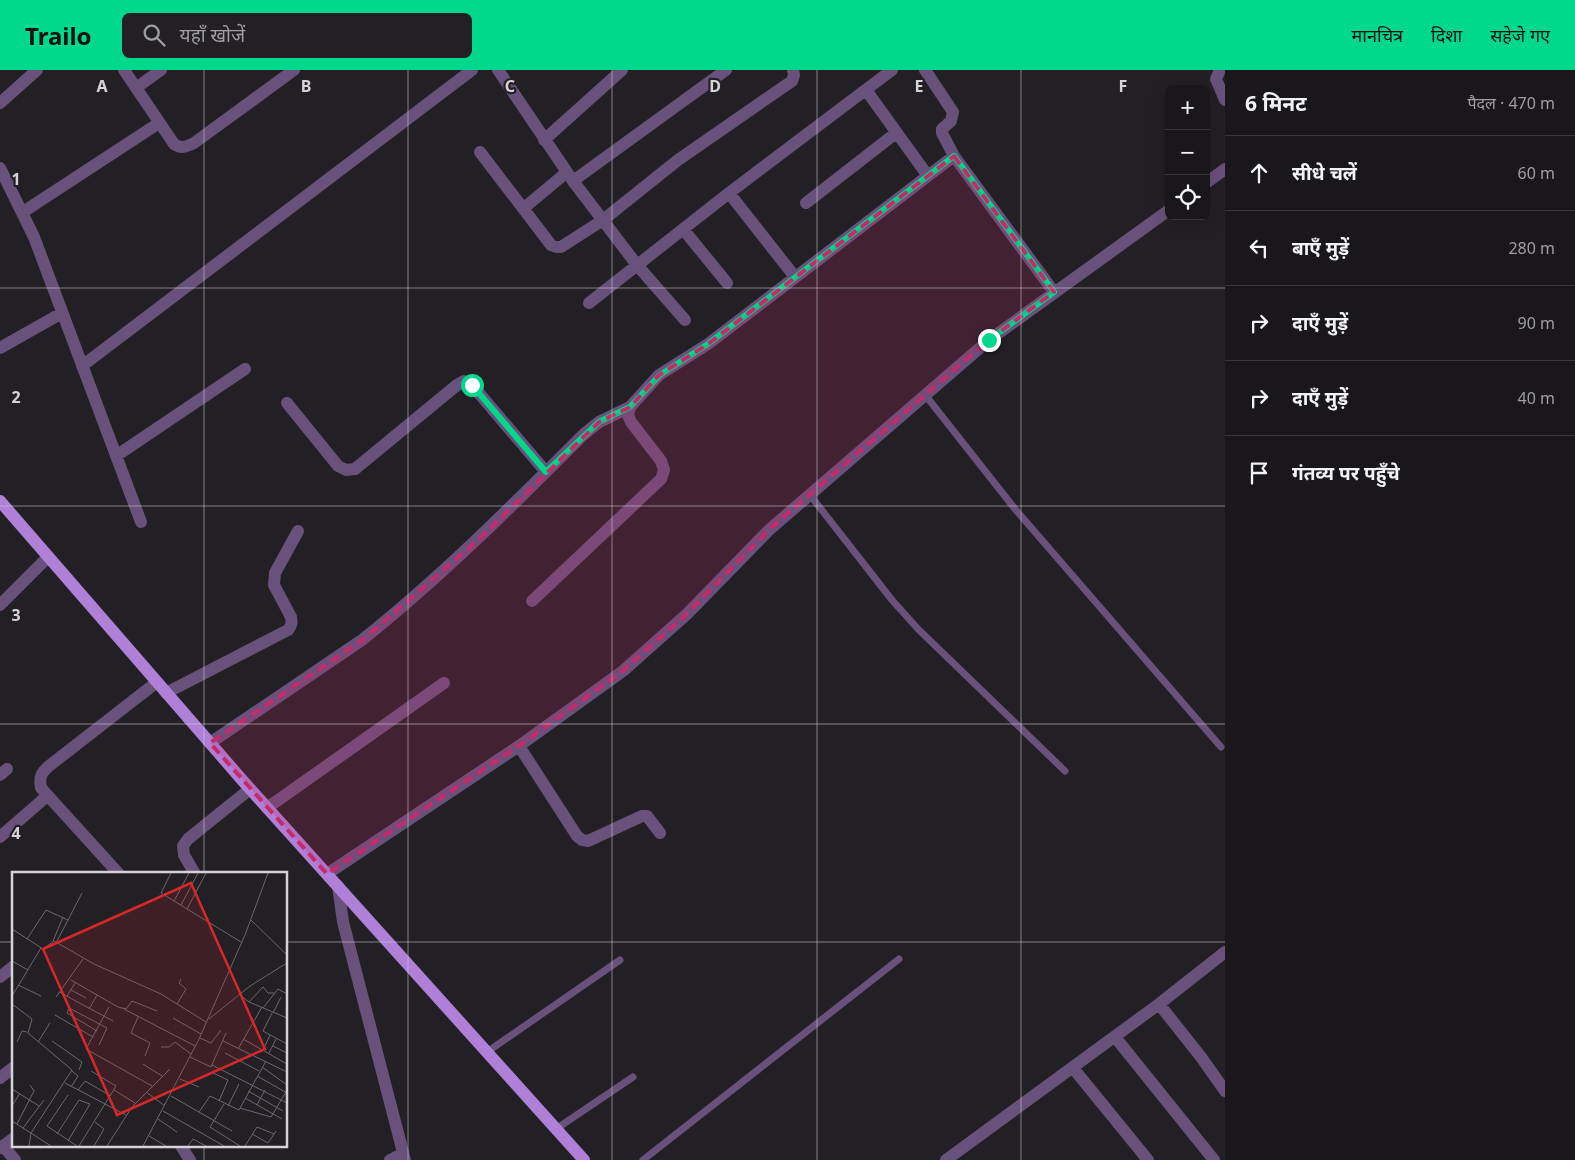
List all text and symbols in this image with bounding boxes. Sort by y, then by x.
search box [122,13,472,58]
text: Trailo [25,19,92,52]
icon: search [140,21,168,49]
text: यहाँ खोजें [180,22,245,48]
text: मानचित्र [1352,23,1403,47]
text: दिशा [1431,23,1462,47]
text: सहेजे गए [1490,23,1550,47]
text: A [96,75,108,97]
text: B [301,75,311,97]
text: C [505,75,515,97]
text: D [709,75,721,97]
text: E [915,75,924,97]
text: F [1119,75,1127,97]
map controls [1165,85,1210,220]
button: + [1165,85,1210,130]
text: 6 मिनट [1245,89,1307,117]
text: पैदल · 470 m [1467,92,1555,114]
button: − [1165,130,1210,175]
icon: ahead [1245,159,1273,187]
text: सीधे चलें [1292,160,1357,186]
text: 60 m [1518,162,1555,184]
text: 1 [11,168,21,190]
button: locate [1165,175,1210,220]
icon: left [1245,234,1273,262]
text: बाएँ मुड़ें [1292,235,1349,261]
text: 280 m [1508,237,1555,259]
icon: right [1245,309,1273,337]
text: दाएँ मुड़ें [1292,310,1348,336]
text: 90 m [1518,312,1555,334]
route end [978,329,1001,352]
route start [461,374,484,397]
icon: right [1245,384,1273,412]
text: दाएँ मुड़ें [1292,385,1348,411]
text: 2 [11,386,21,408]
text: 40 m [1518,387,1555,409]
icon: arrive [1245,459,1273,487]
text: गंतव्य पर पहुँचे [1292,460,1400,486]
text: 3 [11,604,21,626]
text: 4 [11,822,21,844]
inset map [12,872,288,1148]

